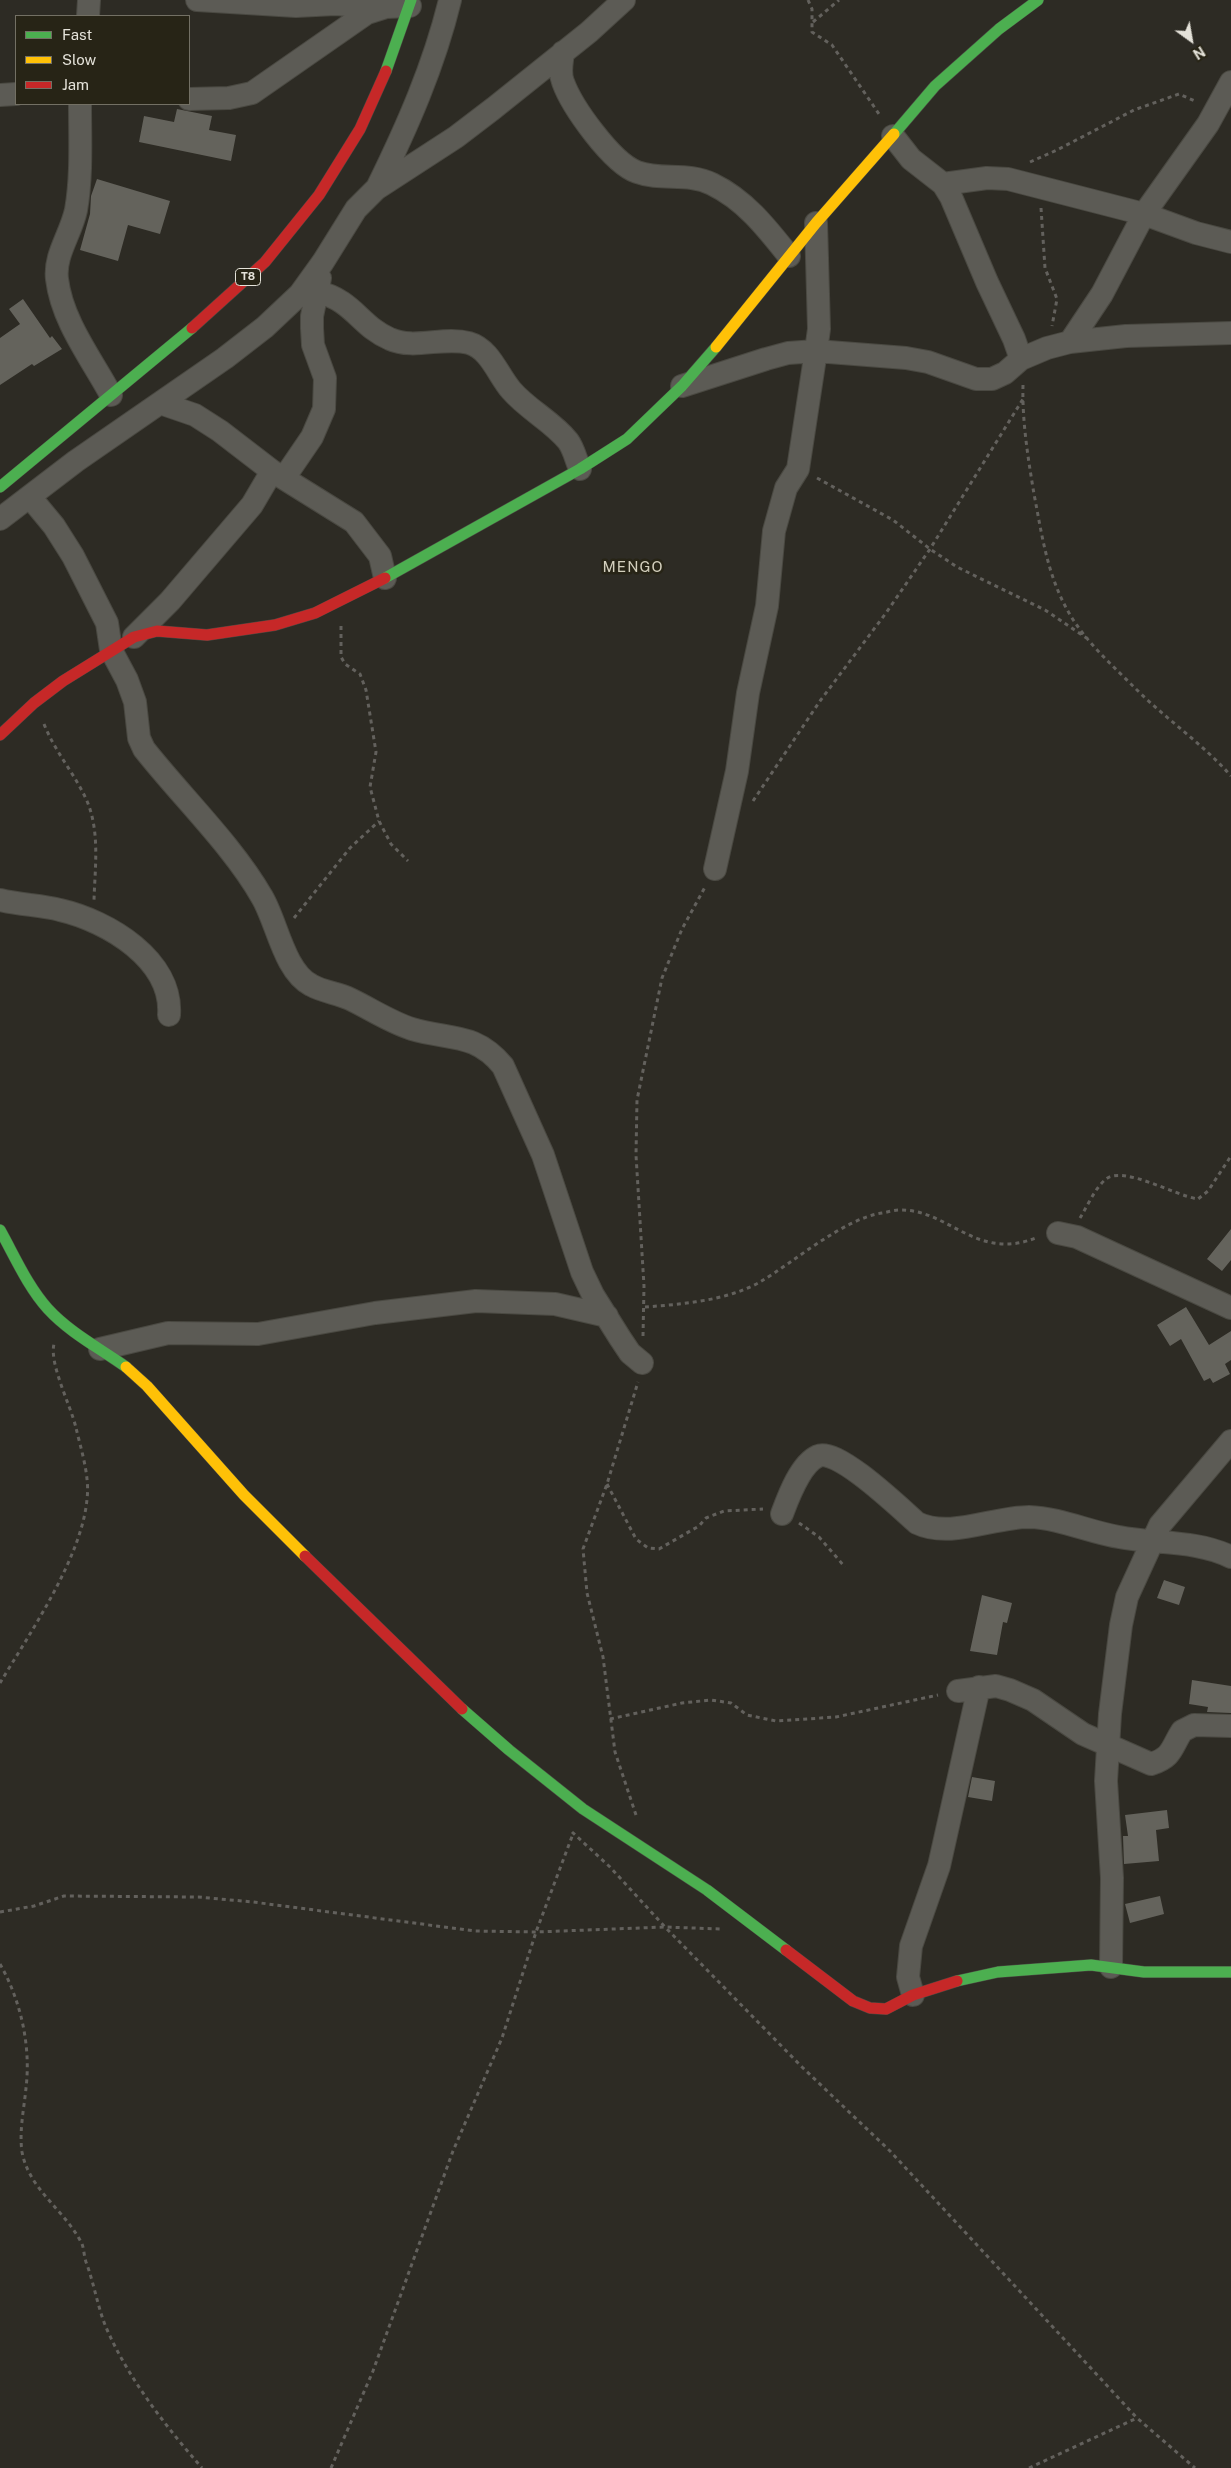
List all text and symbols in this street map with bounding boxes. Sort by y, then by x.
legend [15,15,190,105]
north arrow [1166,15,1216,65]
text: Fast [62,26,92,43]
text: N [1190,43,1208,62]
text: Slow [62,51,96,68]
text: Jam [62,76,89,93]
road number: T8 [236,268,260,286]
district label: MENGO [602,558,664,576]

